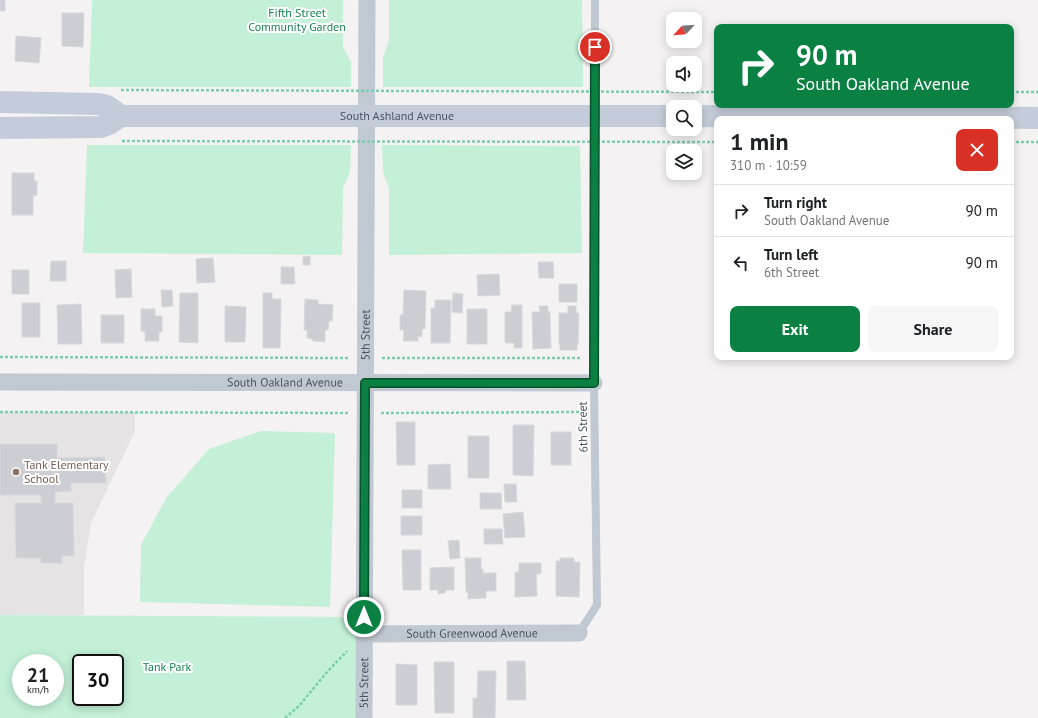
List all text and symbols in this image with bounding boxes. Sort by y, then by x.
park label: Fifth Street Community Garden [248,5,346,34]
north arrow [666,12,702,48]
map controls [666,12,702,180]
pin [578,30,612,64]
icon: arrive [584,36,606,58]
text: 90 m [796,36,857,73]
icon: right [730,40,782,92]
button: sound [666,56,702,92]
text: South Oakland Avenue [796,72,970,95]
button: search [666,100,702,136]
street label: South Ashland Avenue [340,108,454,123]
text: 1 min [730,126,789,157]
button: close [956,129,998,171]
button: layers [666,144,702,180]
text: 310 m · 10:59 [730,157,807,174]
text: Turn right [764,193,827,212]
icon: right [730,200,752,222]
text: 90 m [965,201,998,220]
text: South Oakland Avenue [764,212,889,229]
text: Turn left [764,245,818,264]
icon: left [730,252,752,274]
text: 90 m [965,253,998,272]
text: 6th Street [764,264,819,281]
button: Exit [730,306,860,352]
button: Share [868,306,998,352]
street label: 5th Street [357,309,373,361]
street label: South Oakland Avenue [227,374,343,390]
street label: 6th Street [575,401,590,453]
place label: Tank Elementary School [24,457,109,486]
marker: Tank Elementary School [11,467,21,477]
position arrow [343,596,385,638]
street label: South Greenwood Avenue [406,625,538,641]
speed limit sign: 30 [72,654,124,706]
street label: 5th Street [356,657,371,709]
park label: Tank Park [143,659,192,674]
text: 21 [27,662,49,688]
text: km/h [27,683,49,696]

